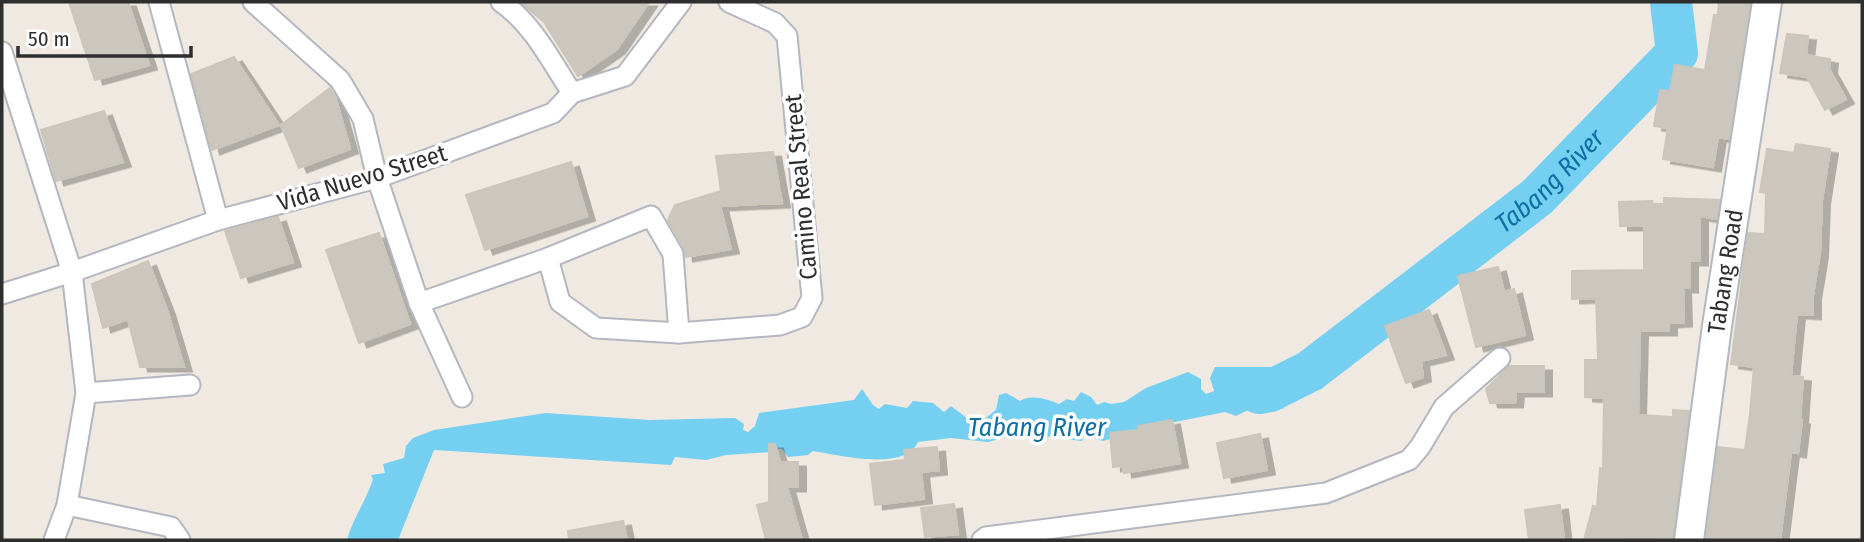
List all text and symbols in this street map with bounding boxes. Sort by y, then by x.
scale bar [18,14,191,58]
text: 50 m [28,26,70,52]
street label: Camino Real Street [779,93,823,281]
water label: Tabang River [1489,122,1611,239]
street label: Vida Nuevo Street [274,139,450,217]
street label: Tabang Road [1702,207,1749,335]
water label: Tabang River [968,412,1107,443]

